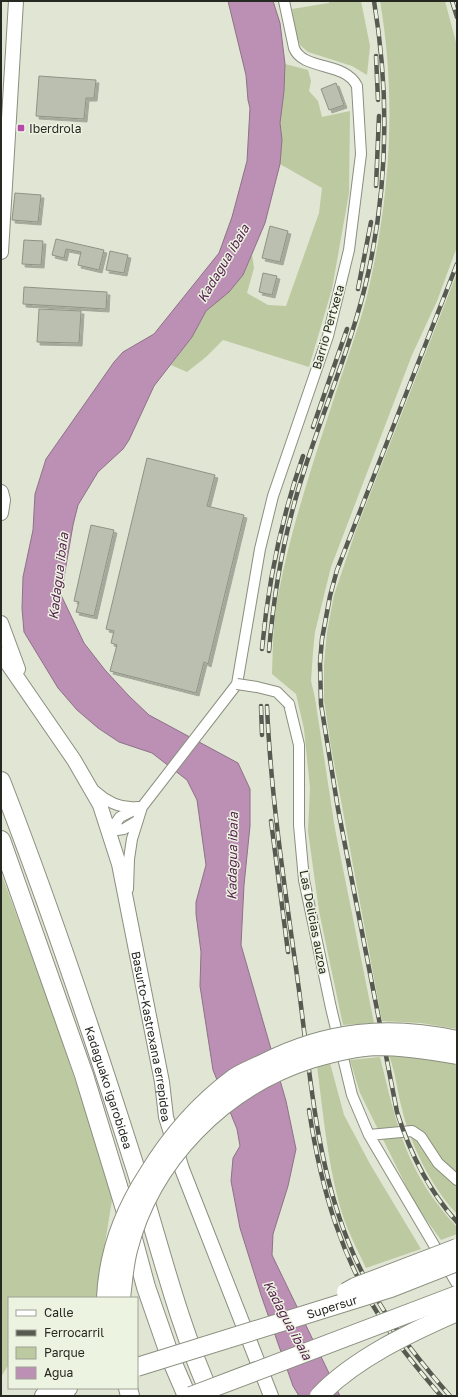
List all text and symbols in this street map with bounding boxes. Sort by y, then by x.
place label: Iberdrola [29,121,81,136]
marker: Iberdrola [16,123,26,133]
water label: Kadagua ibaia [194,221,253,305]
street label: Barrio Pertxeta [309,283,347,371]
water label: Kadagua ibaia [45,531,71,620]
water label: Kadagua ibaia [223,811,241,900]
street label: Las Delicias auzoa [297,869,331,975]
street label: Basurto-Kastrexana errepidea [129,950,174,1123]
street label: Kadaguako igarobidea [82,1024,136,1151]
water label: Kadagua ibaia [260,1278,316,1363]
street label: Supersur [305,1291,359,1321]
legend [8,1297,138,1389]
text: Calle [44,1305,74,1320]
text: Ferrocarril [44,1325,104,1340]
text: Parque [44,1345,85,1360]
text: Agua [44,1365,73,1380]

